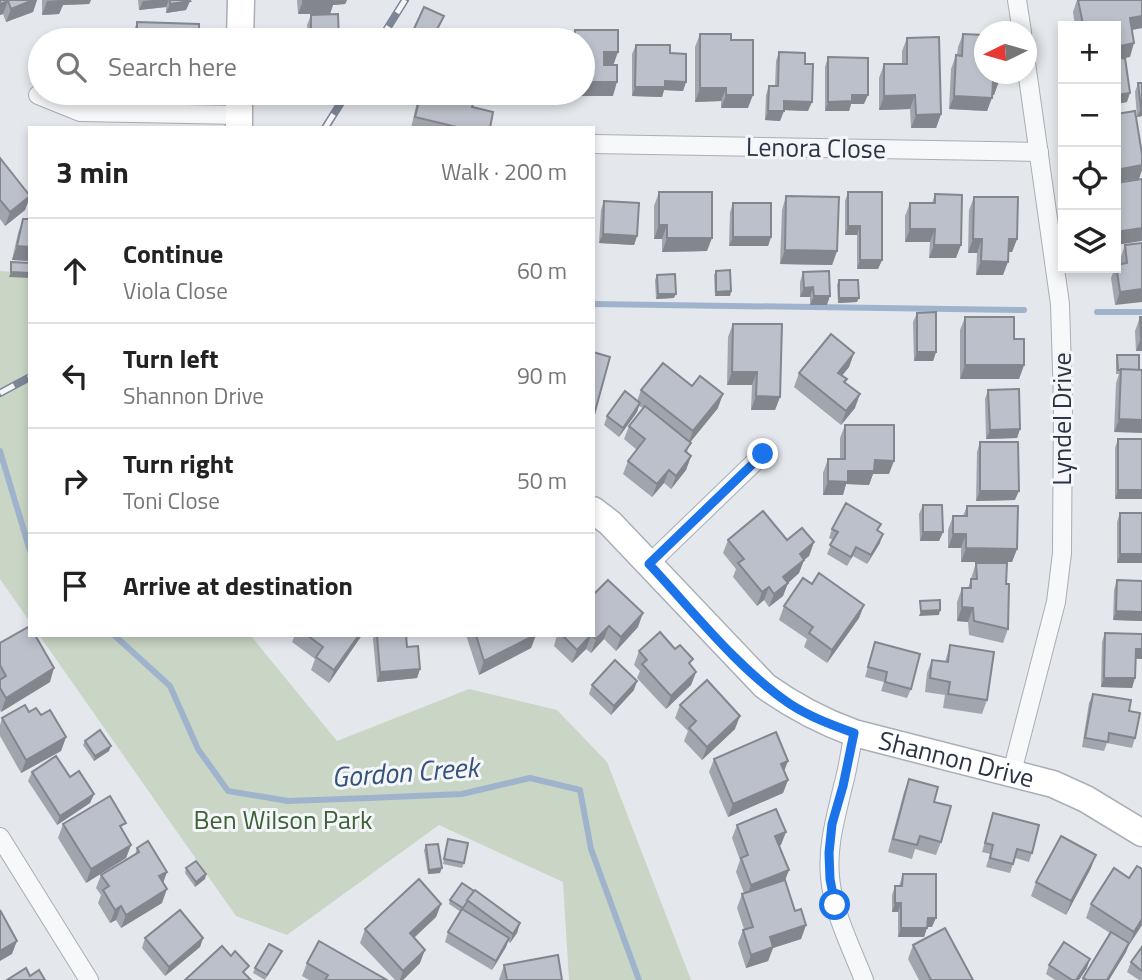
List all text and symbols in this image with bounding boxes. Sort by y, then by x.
north arrow [974,21,1037,84]
map controls [1058,21,1121,273]
button: + [1058,21,1121,84]
search box [28,28,595,105]
text: Search here [108,47,237,86]
icon: search [52,48,90,86]
button: − [1058,84,1121,147]
street label: Lenora Close [746,127,886,168]
button: locate [1058,147,1121,210]
text: 3 min [56,149,129,195]
text: Walk · 200 m [441,154,567,189]
button: layers [1058,210,1121,273]
text: Continue [123,234,223,273]
icon: ahead [56,252,94,290]
text: 60 m [517,253,567,288]
text: Viola Close [123,273,228,308]
text: Turn left [123,339,218,378]
street label: Lyndel Drive [1042,352,1081,486]
icon: left [56,357,94,395]
text: 90 m [517,358,567,393]
text: Shannon Drive [123,378,264,413]
route end [747,438,778,469]
text: Turn right [123,444,234,483]
icon: right [56,462,94,500]
text: 50 m [517,463,567,498]
text: Toni Close [123,483,220,518]
text: Arrive at destination [123,566,353,605]
icon: arrive [56,567,94,605]
street label: Shannon Drive [874,720,1039,797]
water label: Gordon Creek [330,745,483,798]
park label: Ben Wilson Park [194,800,372,839]
route start [819,889,850,920]

